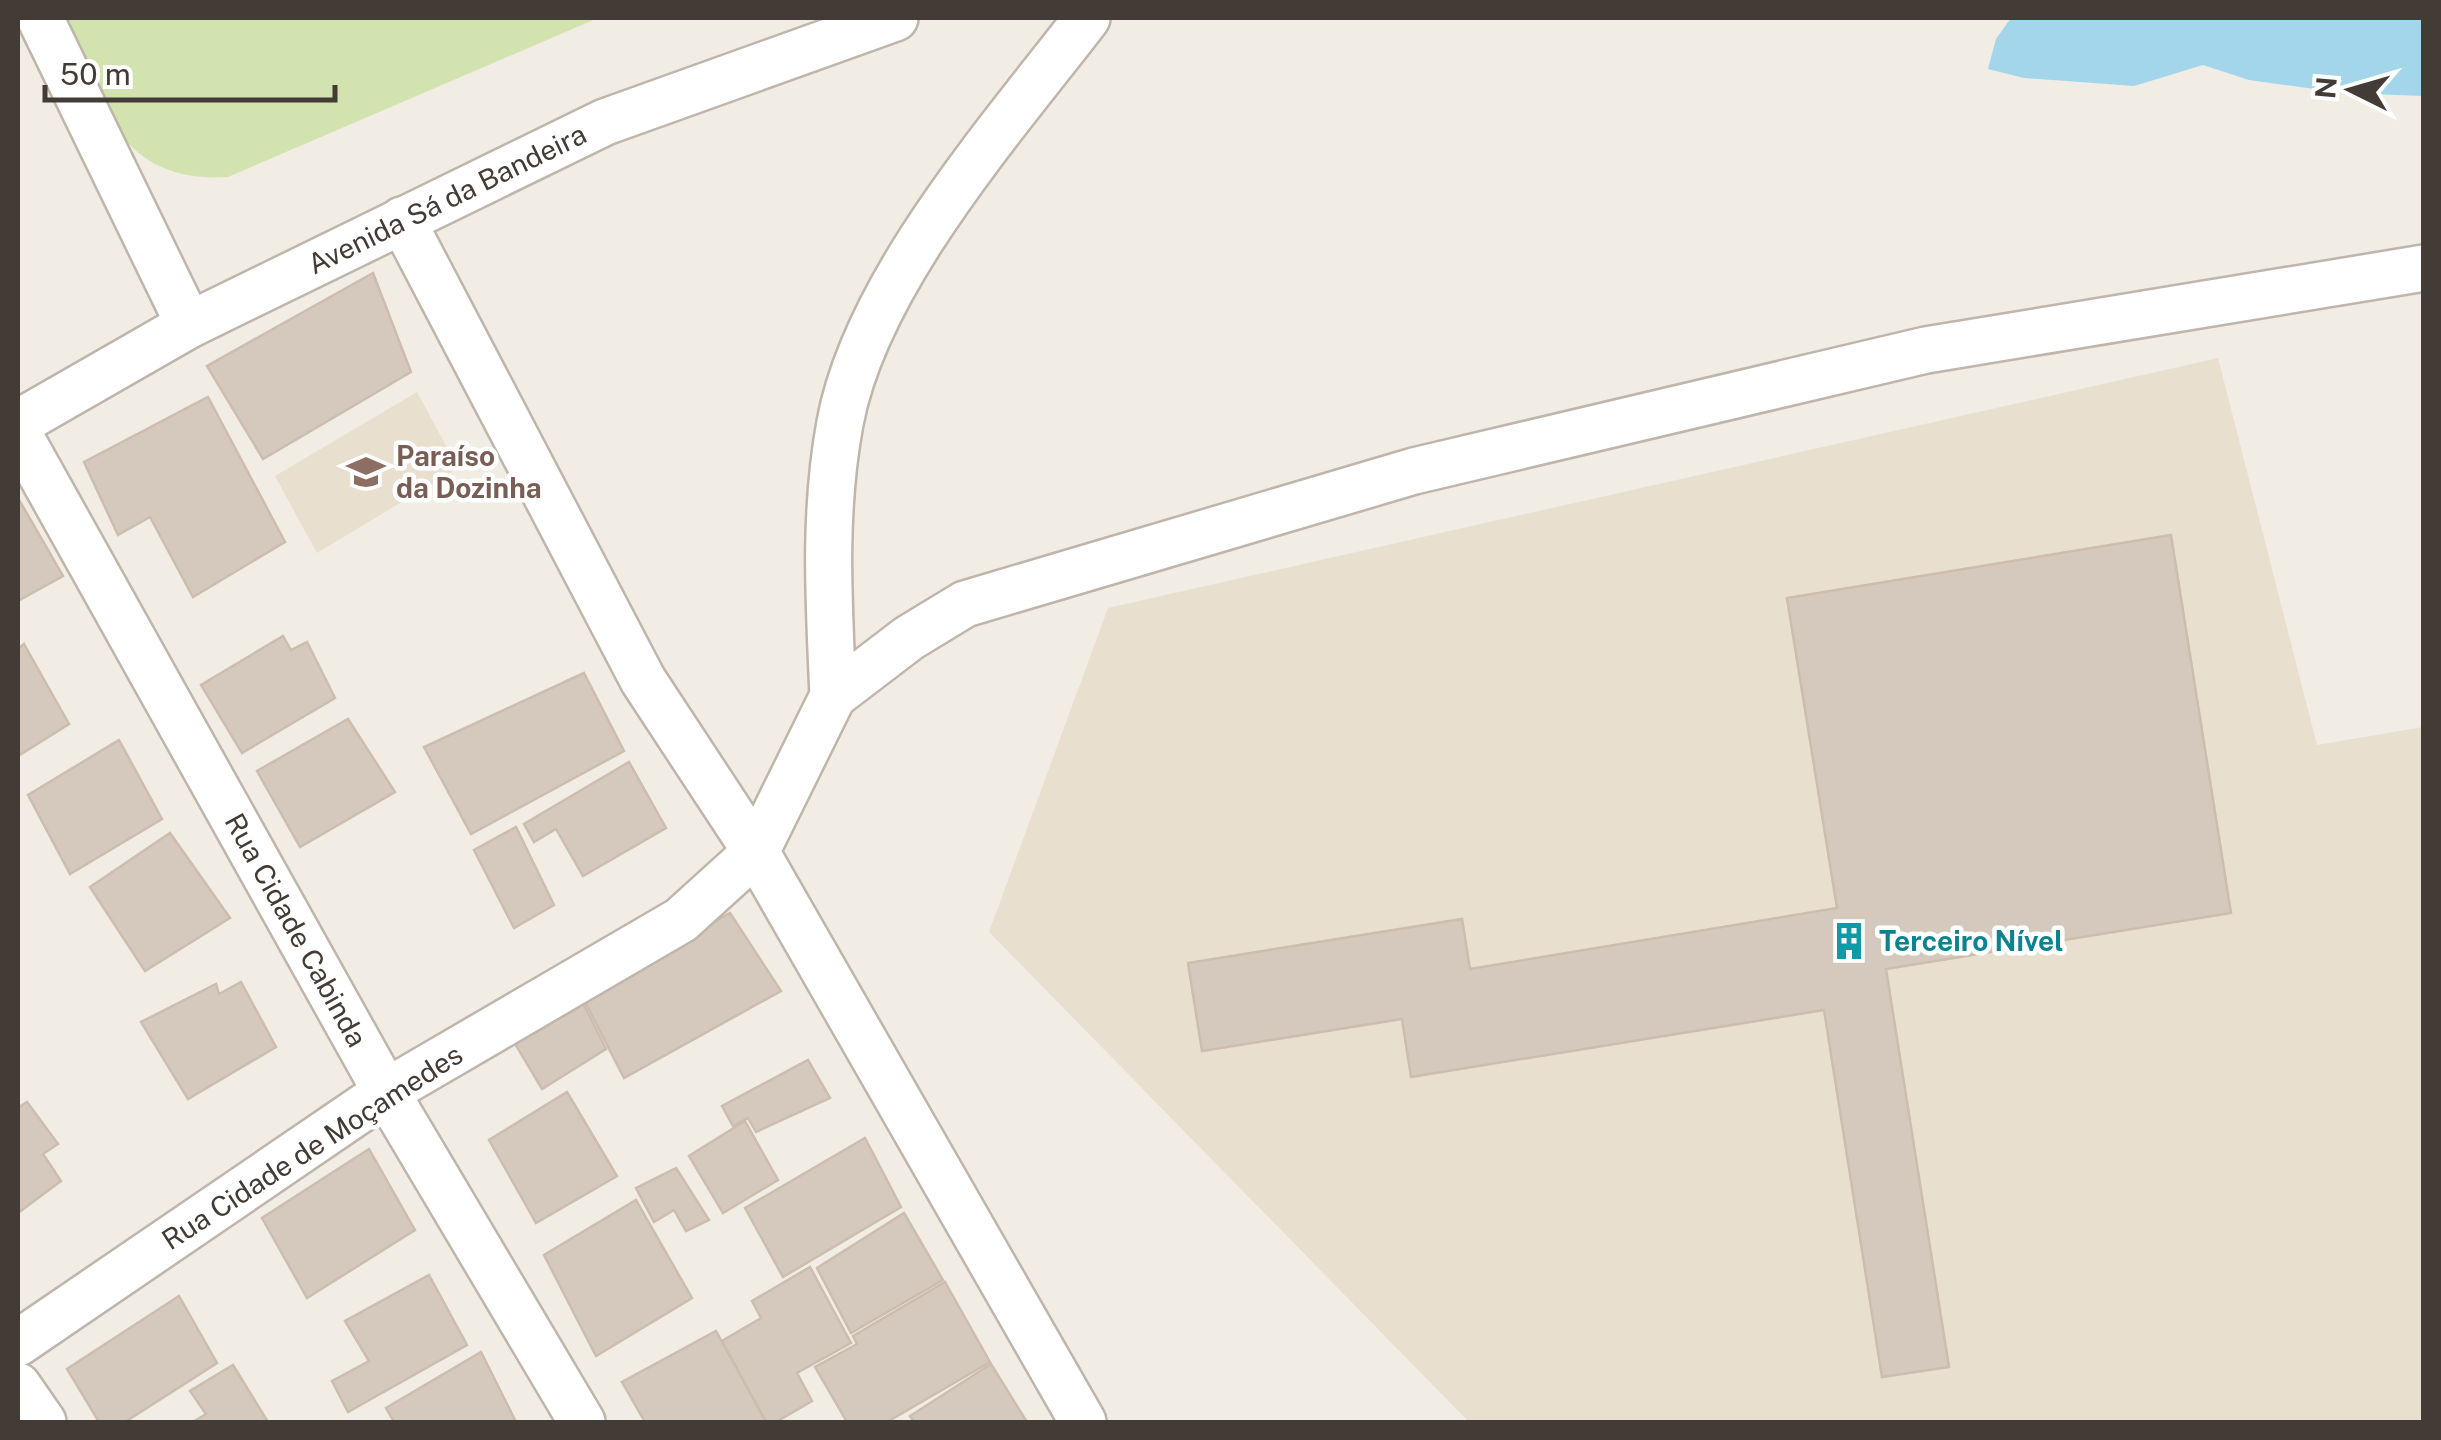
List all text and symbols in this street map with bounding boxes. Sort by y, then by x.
scale bar [45,40,335,102]
north arrow [2301,40,2401,140]
text: 50 m [60,56,131,92]
text: N [2308,75,2343,100]
street label: Avenida Sá da Bandeira [302,117,591,280]
place label: Paraíso da Dozinha [396,439,542,504]
school or university icon: Paraíso da Dozinha [345,451,387,493]
street label: Rua Cidade Cabinda [219,807,374,1052]
building icon: Terceiro Nível [1828,920,1870,962]
place label: Terceiro Nível [1879,924,2063,957]
street label: Rua Cidade de Moçamedes [155,1037,468,1256]

